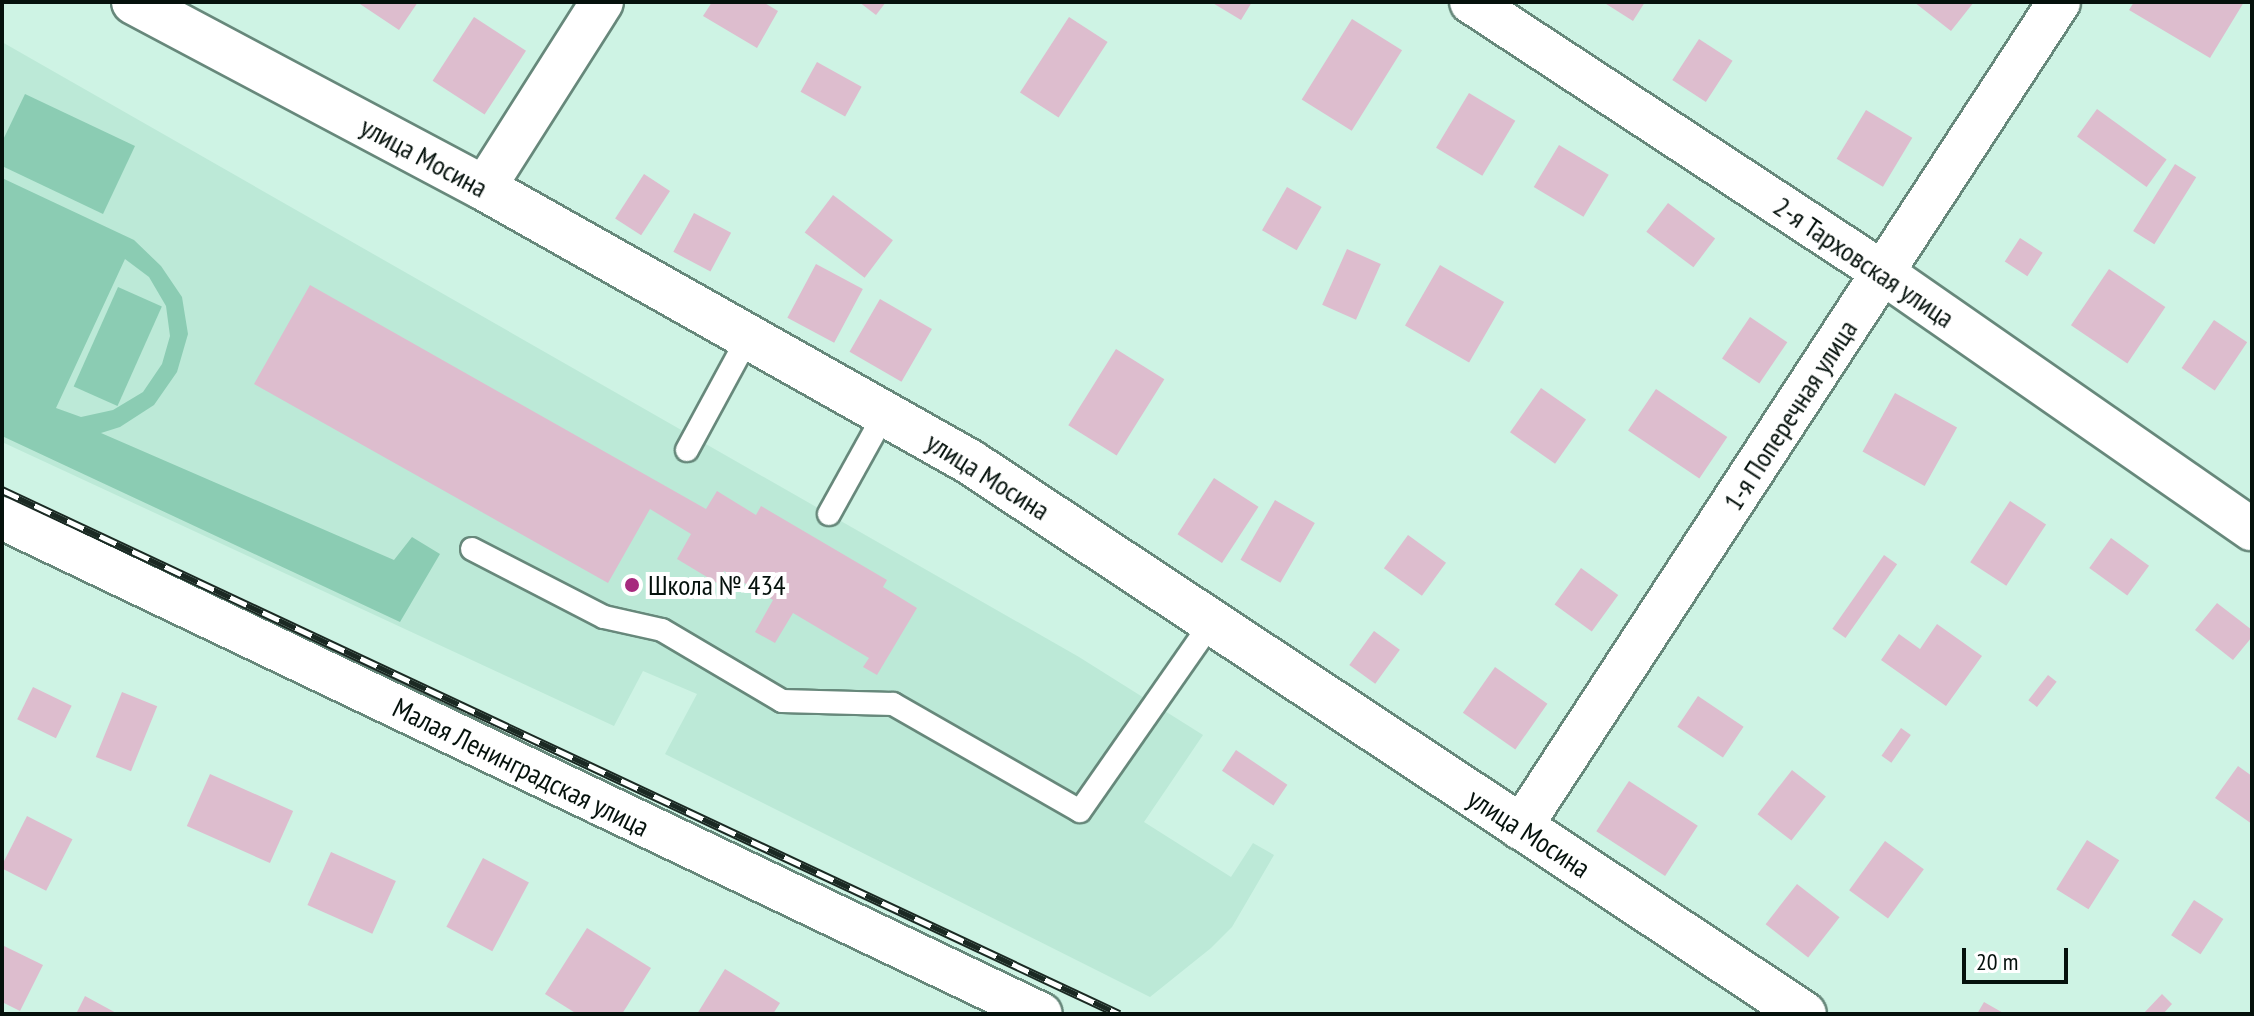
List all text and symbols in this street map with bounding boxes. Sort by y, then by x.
street label: улица Мосина [355,110,493,204]
street label: 2-я Тарховская улица [1767,189,1961,335]
street label: 1-я Поперечная улица [1716,313,1864,517]
street label: улица Мосина [920,425,1056,527]
place label: Школа № 434 [648,568,786,602]
marker: Школа № 434 [623,576,641,594]
street label: Малая Ленинградская улица [387,690,655,844]
street label: улица Мосина [1462,781,1596,885]
scale bar [1966,932,2072,982]
text: 20 m [1976,946,2018,977]

